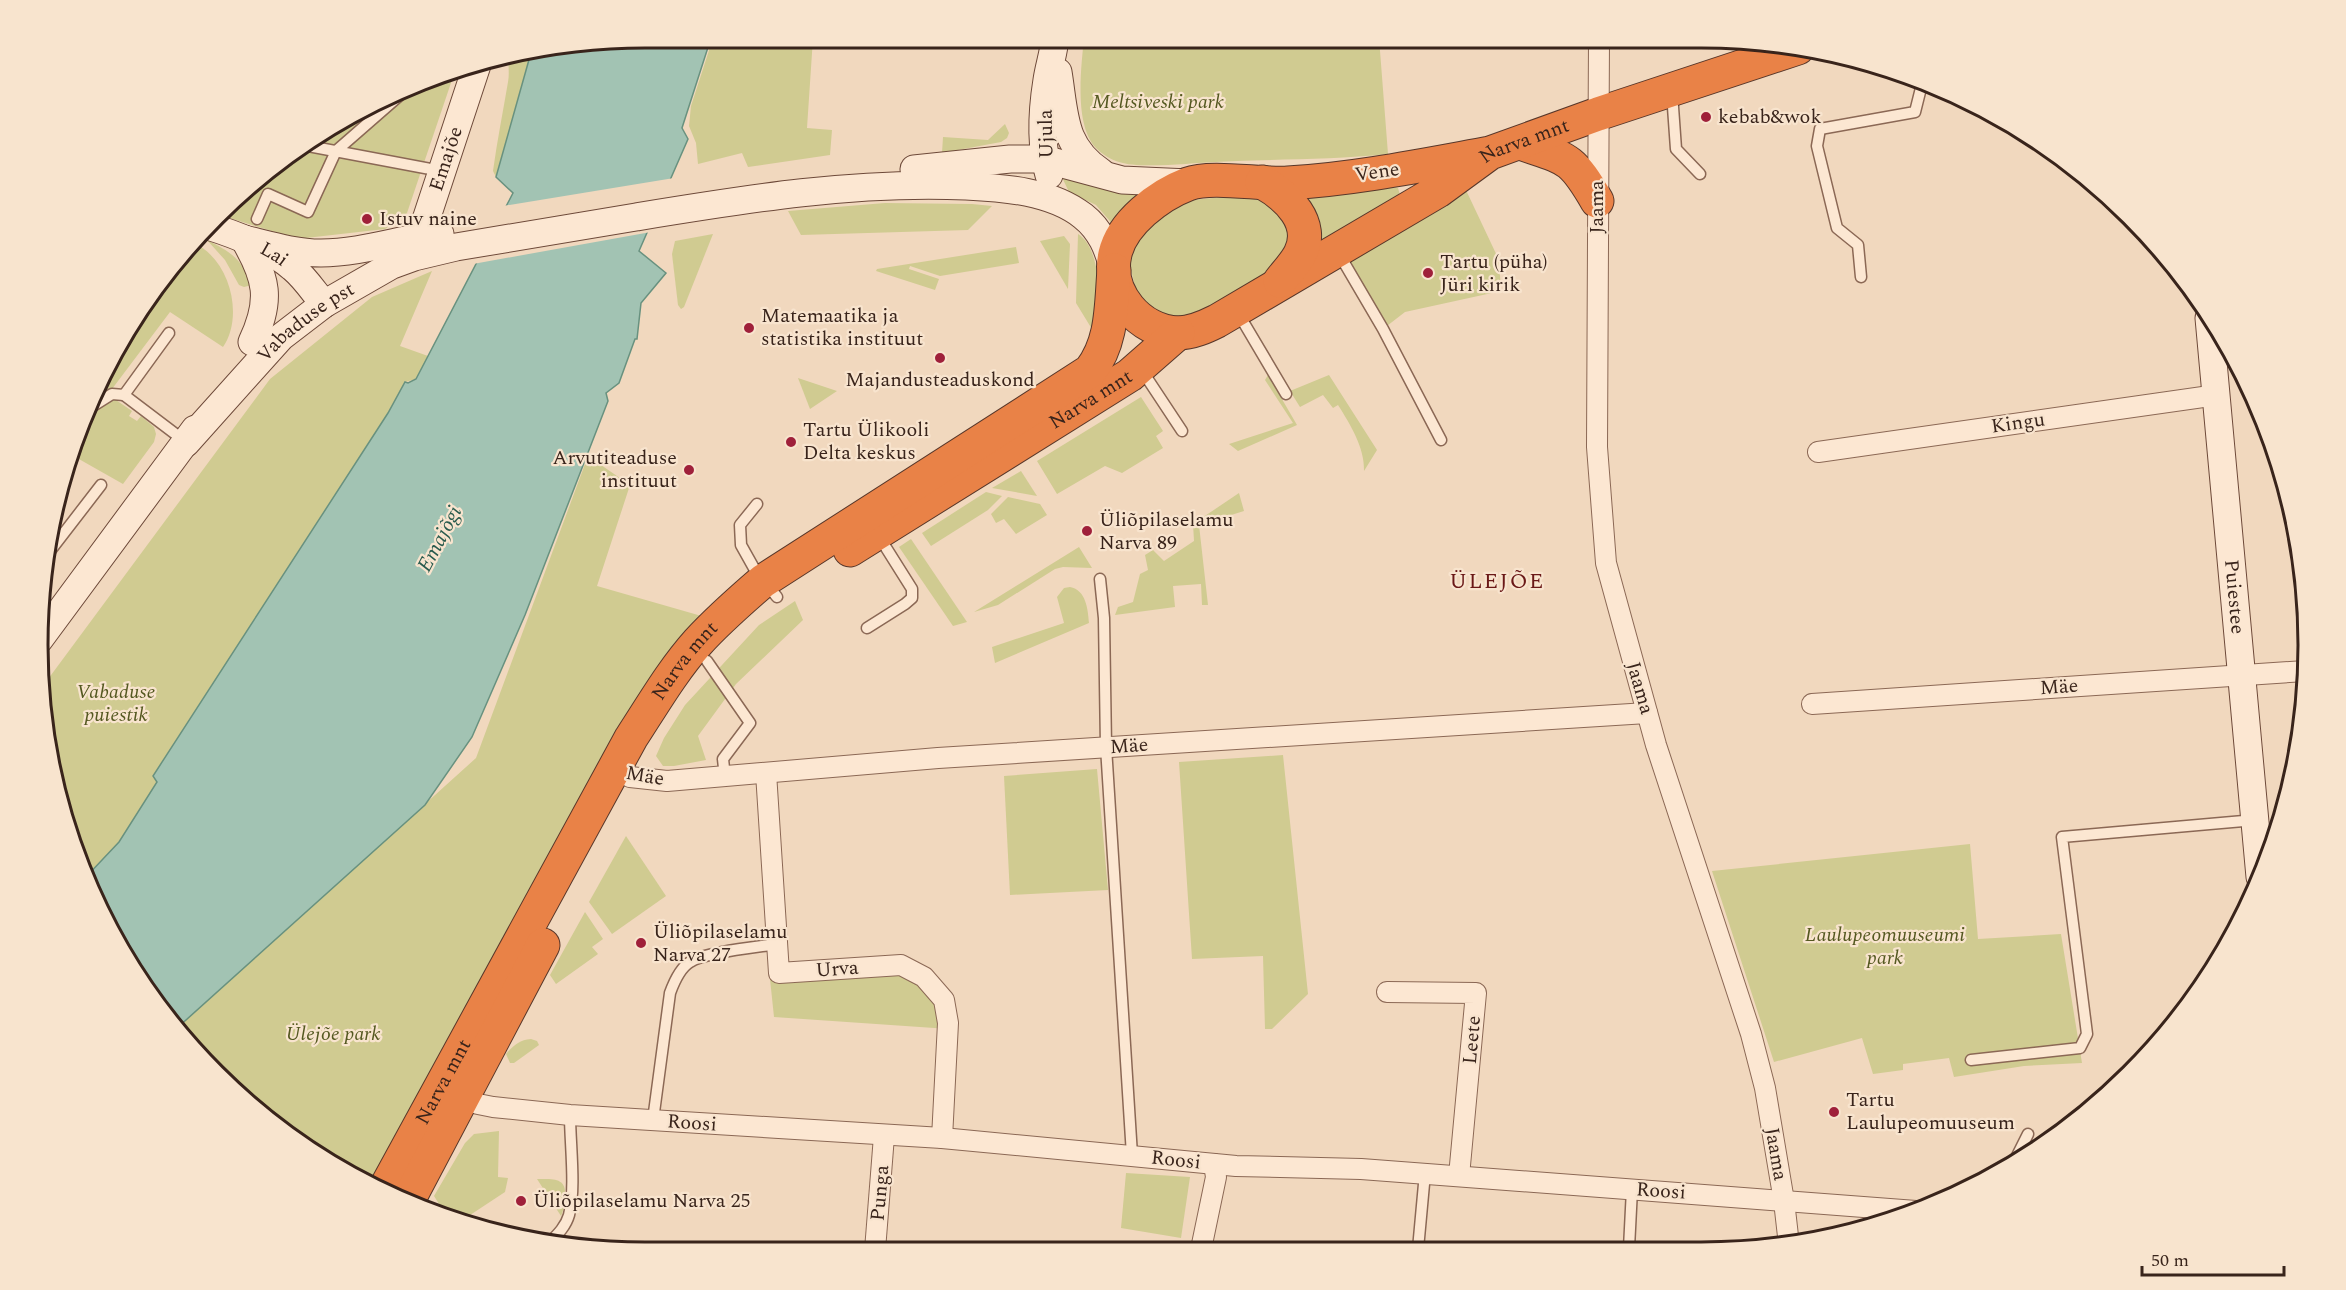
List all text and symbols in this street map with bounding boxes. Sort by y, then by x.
park label: Meltsiveski park [1092,87,1225,117]
place label: kebab&wok [1718,102,1822,132]
street label: Ujula [1031,109,1061,159]
marker: kebab&wok [1699,110,1713,124]
street label: Narva mnt [1473,111,1573,171]
street label: Emajõe [421,122,471,195]
street label: Vene [1353,154,1401,190]
street label: Jaama [1582,180,1612,234]
place label: Istuv naine [379,204,477,234]
marker: Istuv naine [360,212,374,226]
street label: Lai [254,234,295,274]
place label: Tartu (püha) Jüri kirik [1440,247,1548,300]
marker: Tartu (püha) Jüri kirik [1421,266,1435,280]
street label: Vabaduse pst [250,275,360,369]
place label: Matemaatika ja statistika instituut [761,301,923,354]
marker: Matemaatika ja statistika instituut [742,321,756,335]
marker: Majandusteaduskond [933,351,947,365]
street label: Narva mnt [1043,362,1139,437]
place label: Majandusteaduskond [845,365,1035,395]
street label: Kingu [1989,404,2047,442]
place label: Tartu Ülikooli Delta keskus [803,415,929,468]
marker: Tartu Ülikooli Delta keskus [784,435,798,449]
place label: Arvutiteaduse instituut [553,443,677,496]
marker: Arvutiteaduse instituut [682,463,696,477]
water label: Emajõgi [409,500,471,578]
place label: Üliõpilaselamu Narva 89 [1099,505,1234,558]
marker: Üliõpilaselamu Narva 89 [1080,524,1094,538]
street label: Puiestee [2216,558,2253,635]
district label: ÜLEJÕE [1449,565,1545,598]
street label: Narva mnt [644,614,725,706]
street label: Jaama [1618,658,1662,718]
street label: Mäe [2039,671,2079,703]
park label: Vabaduse puiestik [77,677,156,730]
street label: Mäe [1109,730,1149,762]
street label: Mäe [623,758,667,794]
place label: Üliõpilaselamu Narva 27 [653,917,788,970]
park label: Laulupeomuuseumi park [1805,920,1965,973]
marker: Üliõpilaselamu Narva 27 [634,936,648,950]
street label: Urva [814,953,860,985]
street label: Leete [1455,1014,1489,1066]
park label: Ülejõe park [285,1019,381,1049]
street label: Narva mnt [408,1034,479,1130]
place label: Tartu Laulupeomuuseum [1846,1085,2015,1138]
marker: Tartu Laulupeomuuseum [1827,1105,1841,1119]
street label: Roosi [666,1106,718,1140]
street label: Jaama [1757,1125,1795,1183]
street label: Roosi [1150,1142,1202,1178]
street label: Punga [863,1164,897,1222]
street label: Roosi [1635,1174,1687,1208]
place label: Üliõpilaselamu Narva 25 [533,1186,750,1216]
marker: Üliõpilaselamu Narva 25 [514,1194,528,1208]
scale bar [2142,1239,2284,1277]
text: 50 m [2151,1247,2189,1274]

